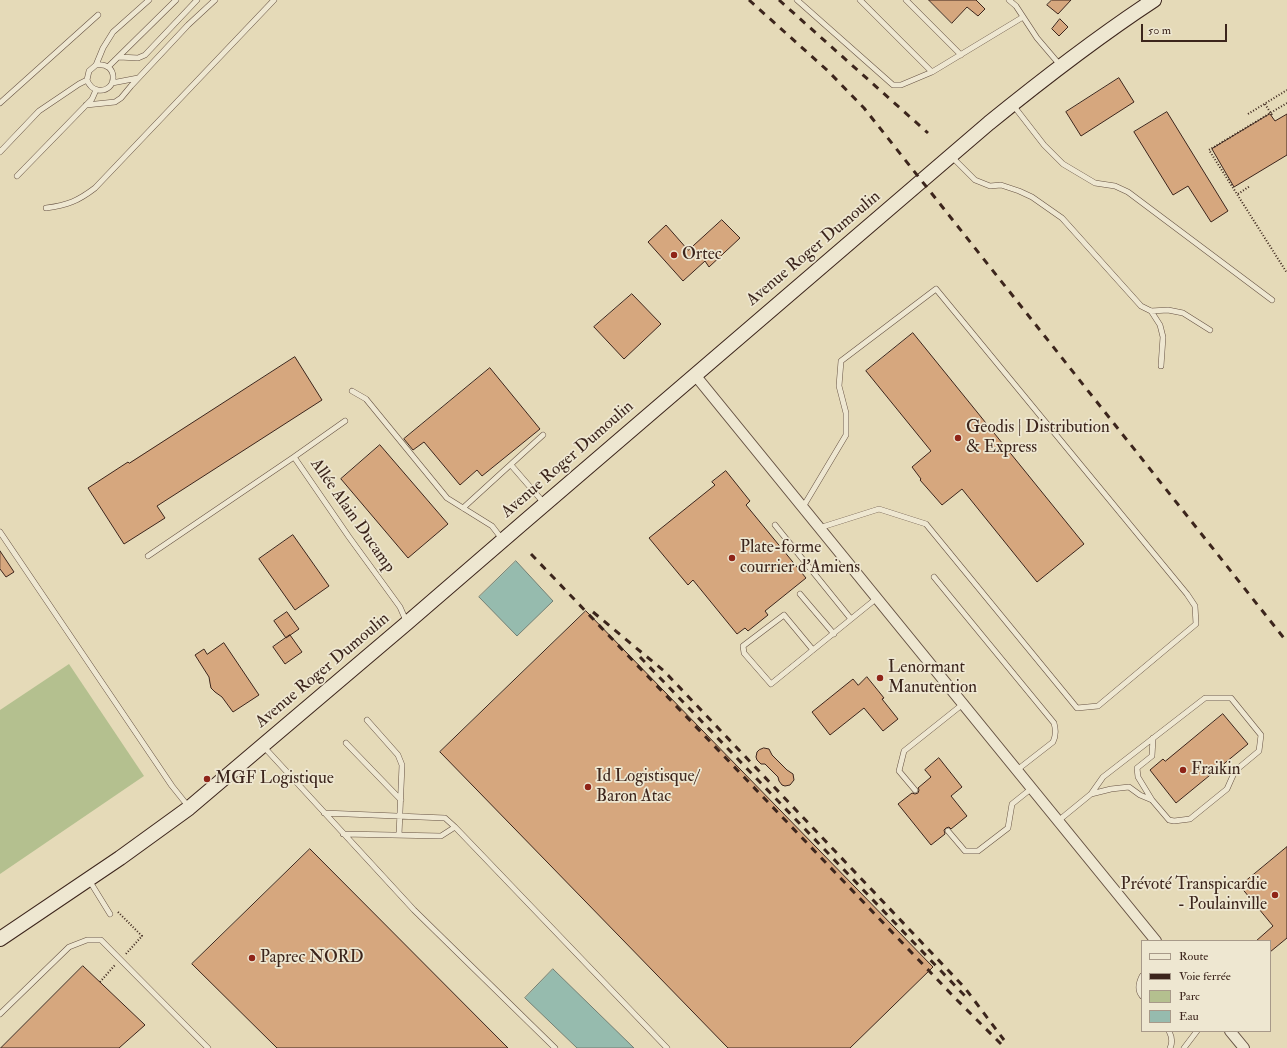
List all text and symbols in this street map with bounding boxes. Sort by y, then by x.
scale bar [1143,16,1229,42]
text: 50 m [1148,23,1171,38]
street label: Avenue Roger Dumoulin [743,187,885,311]
place label: Ortec [682,245,722,265]
marker: Ortec [669,250,679,260]
street label: Avenue Roger Dumoulin [498,397,638,523]
place label: Geodis | Distribution & Express [966,418,1110,458]
marker: Geodis | Distribution & Express [953,433,963,443]
street label: Allée Alain Ducamp [305,455,399,577]
place label: Plate-forme courrier d'Amiens [740,538,860,578]
marker: Plate-forme courrier d'Amiens [727,553,737,563]
street label: Avenue Roger Dumoulin [252,609,394,733]
place label: Lenormant Manutention [888,658,977,698]
marker: Lenormant Manutention [875,673,885,683]
place label: Fraikin [1191,760,1241,780]
marker: Fraikin [1178,765,1188,775]
place label: Id Logistisque/ Baron Atac [596,767,699,807]
place label: MGF Logistique [215,769,334,789]
marker: MGF Logistique [202,774,212,784]
marker: Id Logistisque/ Baron Atac [583,782,593,792]
place label: Prévoté Transpicardie - Poulainville [1121,875,1267,915]
marker: Prévoté Transpicardie - Poulainville [1270,890,1280,900]
legend [1141,940,1271,1032]
place label: Paprec NORD [260,948,364,968]
text: Route [1179,949,1208,964]
marker: Paprec NORD [247,953,257,963]
text: Voie ferrée [1179,969,1231,984]
text: Parc [1179,989,1200,1004]
text: Eau [1179,1009,1199,1024]

